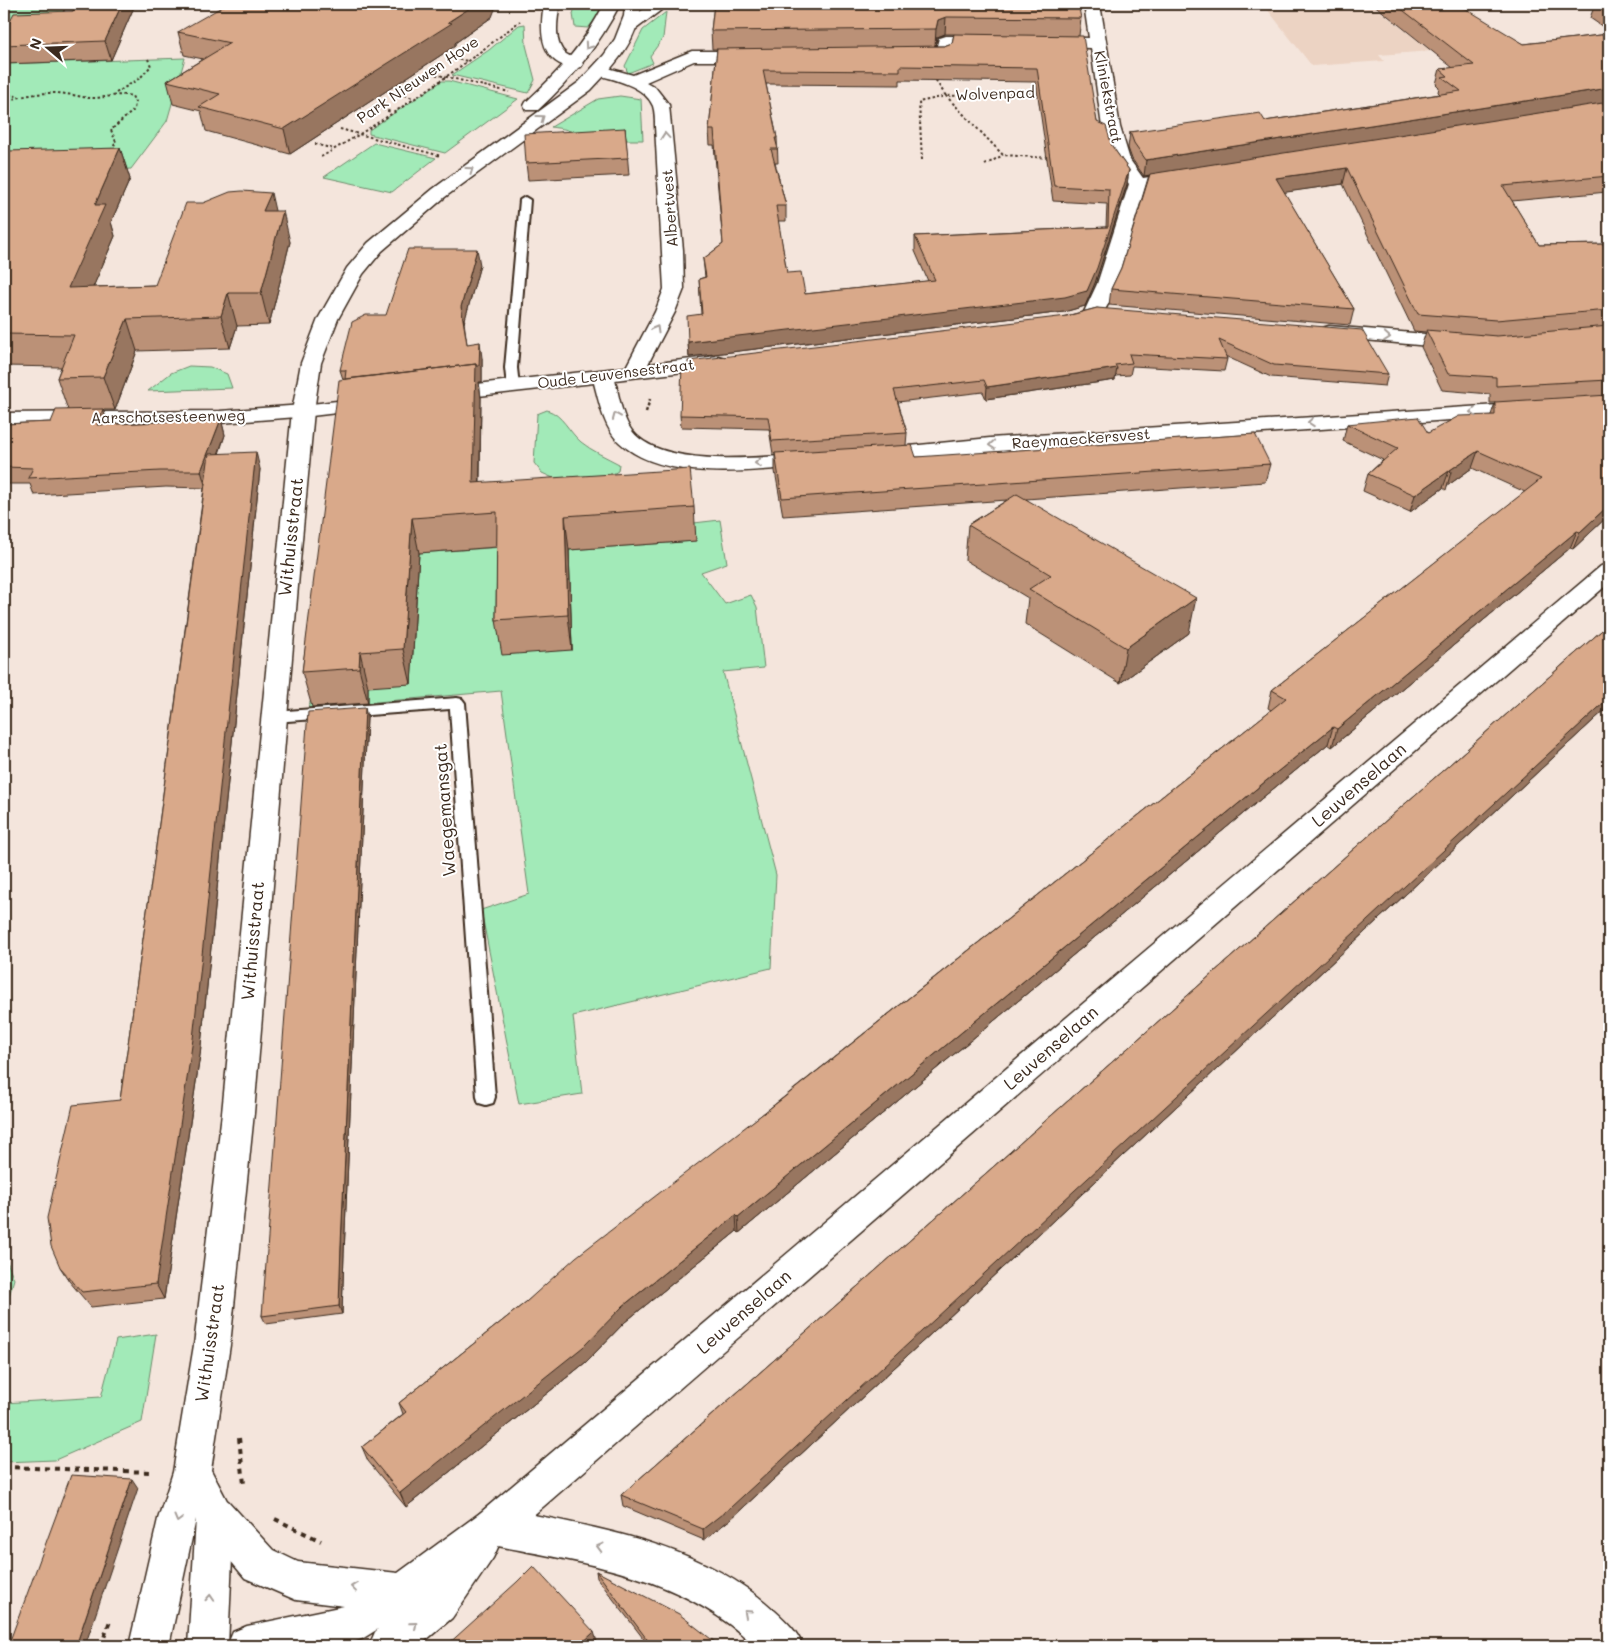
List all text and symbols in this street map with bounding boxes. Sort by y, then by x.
north arrow [22,22,72,72]
street label: Park Nieuwen Hove [353,31,482,127]
text: N [25,35,46,52]
one-way arrow [585,40,594,50]
street label: Kliniekstraat [1090,49,1128,145]
street label: Wolvenpad [955,82,1035,104]
one-way arrow [535,115,545,124]
one-way arrow [660,131,671,139]
one-way arrow [464,167,473,175]
street label: Albertvest [656,168,682,248]
one-way arrow [649,325,659,334]
one-way arrow [1383,331,1391,342]
street label: Oude Leuvensestraat [536,353,695,393]
street label: Aarschotsesteenweg [91,405,246,427]
one-way arrow [1469,407,1477,418]
one-way arrow [611,412,622,421]
one-way arrow [1307,417,1315,428]
street label: Raeymaeckersvest [1011,423,1151,453]
one-way arrow [988,439,996,450]
one-way arrow [754,458,762,469]
street label: Withuisstraat [272,476,308,598]
street label: Leuvenselaan [1306,737,1411,832]
street label: Waegemansgat [427,743,461,878]
street label: Withuisstraat [235,880,269,1002]
street label: Leuvenselaan [998,1000,1103,1095]
street label: Leuvenselaan [691,1264,796,1359]
street label: Withuisstraat [189,1282,229,1404]
one-way arrow [173,1514,183,1522]
one-way arrow [597,1543,605,1553]
one-way arrow [350,1582,358,1593]
one-way arrow [205,1593,216,1601]
one-way arrow [744,1610,753,1619]
one-way arrow [408,1622,417,1631]

